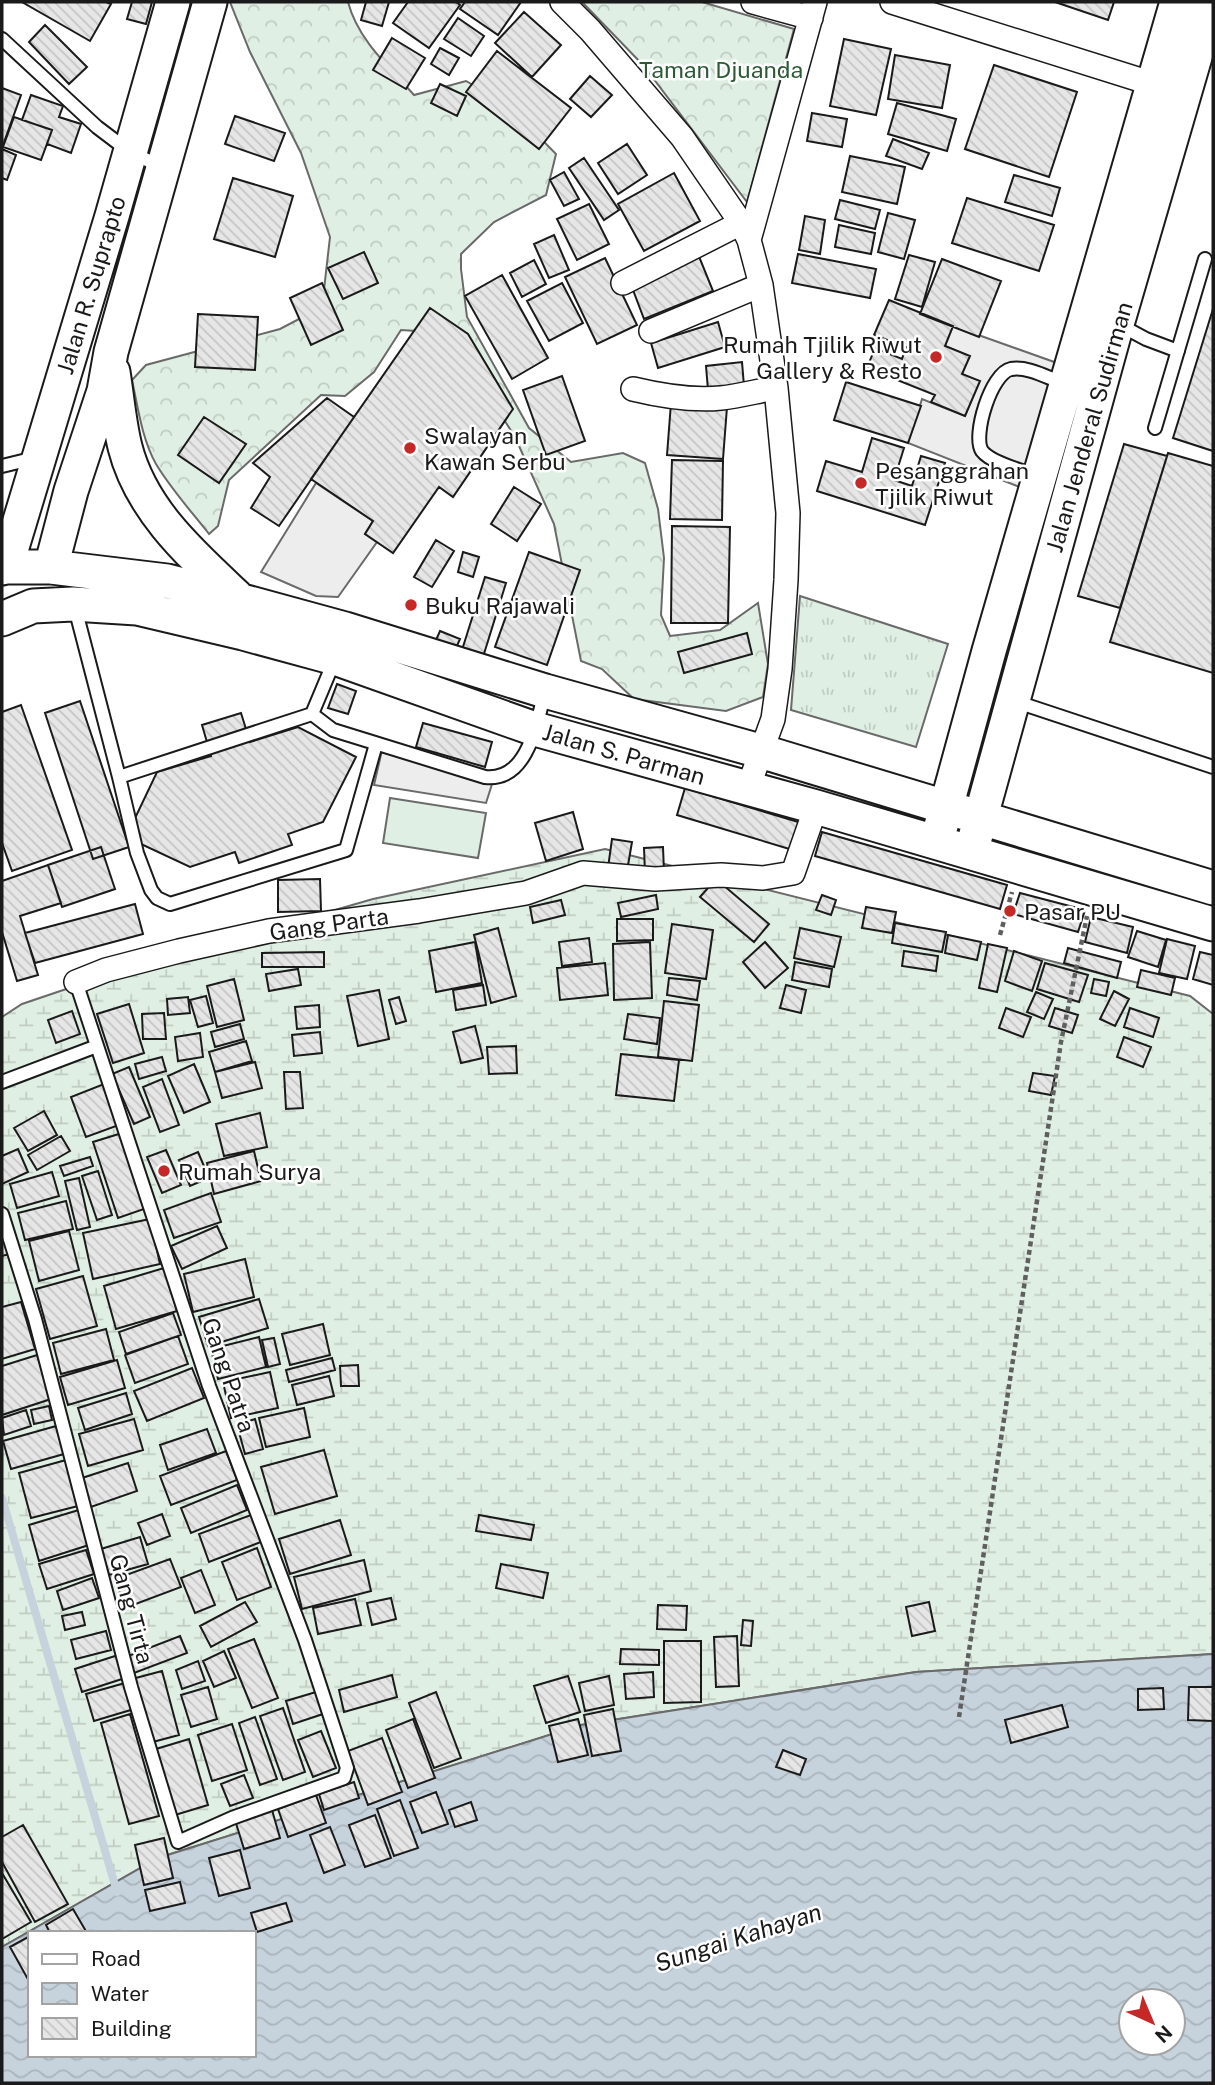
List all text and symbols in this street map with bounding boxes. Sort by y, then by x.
park label: Taman Djuanda [639,56,803,83]
street label: Jalan R. Suprapto [51,193,131,377]
street label: Jalan Jenderal Sudirman [1040,299,1138,555]
place label: Rumah Tjilik Riwut Gallery & Resto [723,331,922,384]
marker: Rumah Tjilik Riwut Gallery & Resto [928,349,944,365]
place label: Swalayan Kawan Serbu [424,422,566,475]
marker: Swalayan Kawan Serbu [402,440,418,456]
place label: Pesanggrahan Tjilik Riwut [875,457,1029,510]
marker: Pesanggrahan Tjilik Riwut [853,475,869,491]
place label: Buku Rajawali [425,592,575,619]
marker: Buku Rajawali [403,597,419,613]
street label: Jalan S. Parman [540,718,708,790]
place label: Pasar PU [1024,898,1121,925]
street label: Gang Parta [268,902,390,946]
marker: Pasar PU [1002,903,1018,919]
place label: Rumah Surya [178,1158,321,1185]
marker: Rumah Surya [156,1163,172,1179]
street label: Gang Patra [197,1314,261,1436]
street label: Gang Tirta [104,1551,160,1667]
water label: Sungai Kahayan [651,1897,825,1977]
legend [28,1931,256,2057]
text: Road [91,1946,141,1971]
text: Water [91,1981,149,2006]
north arrow [1117,1987,1187,2057]
text: Building [91,2016,172,2041]
text: N [1151,2021,1177,2047]

